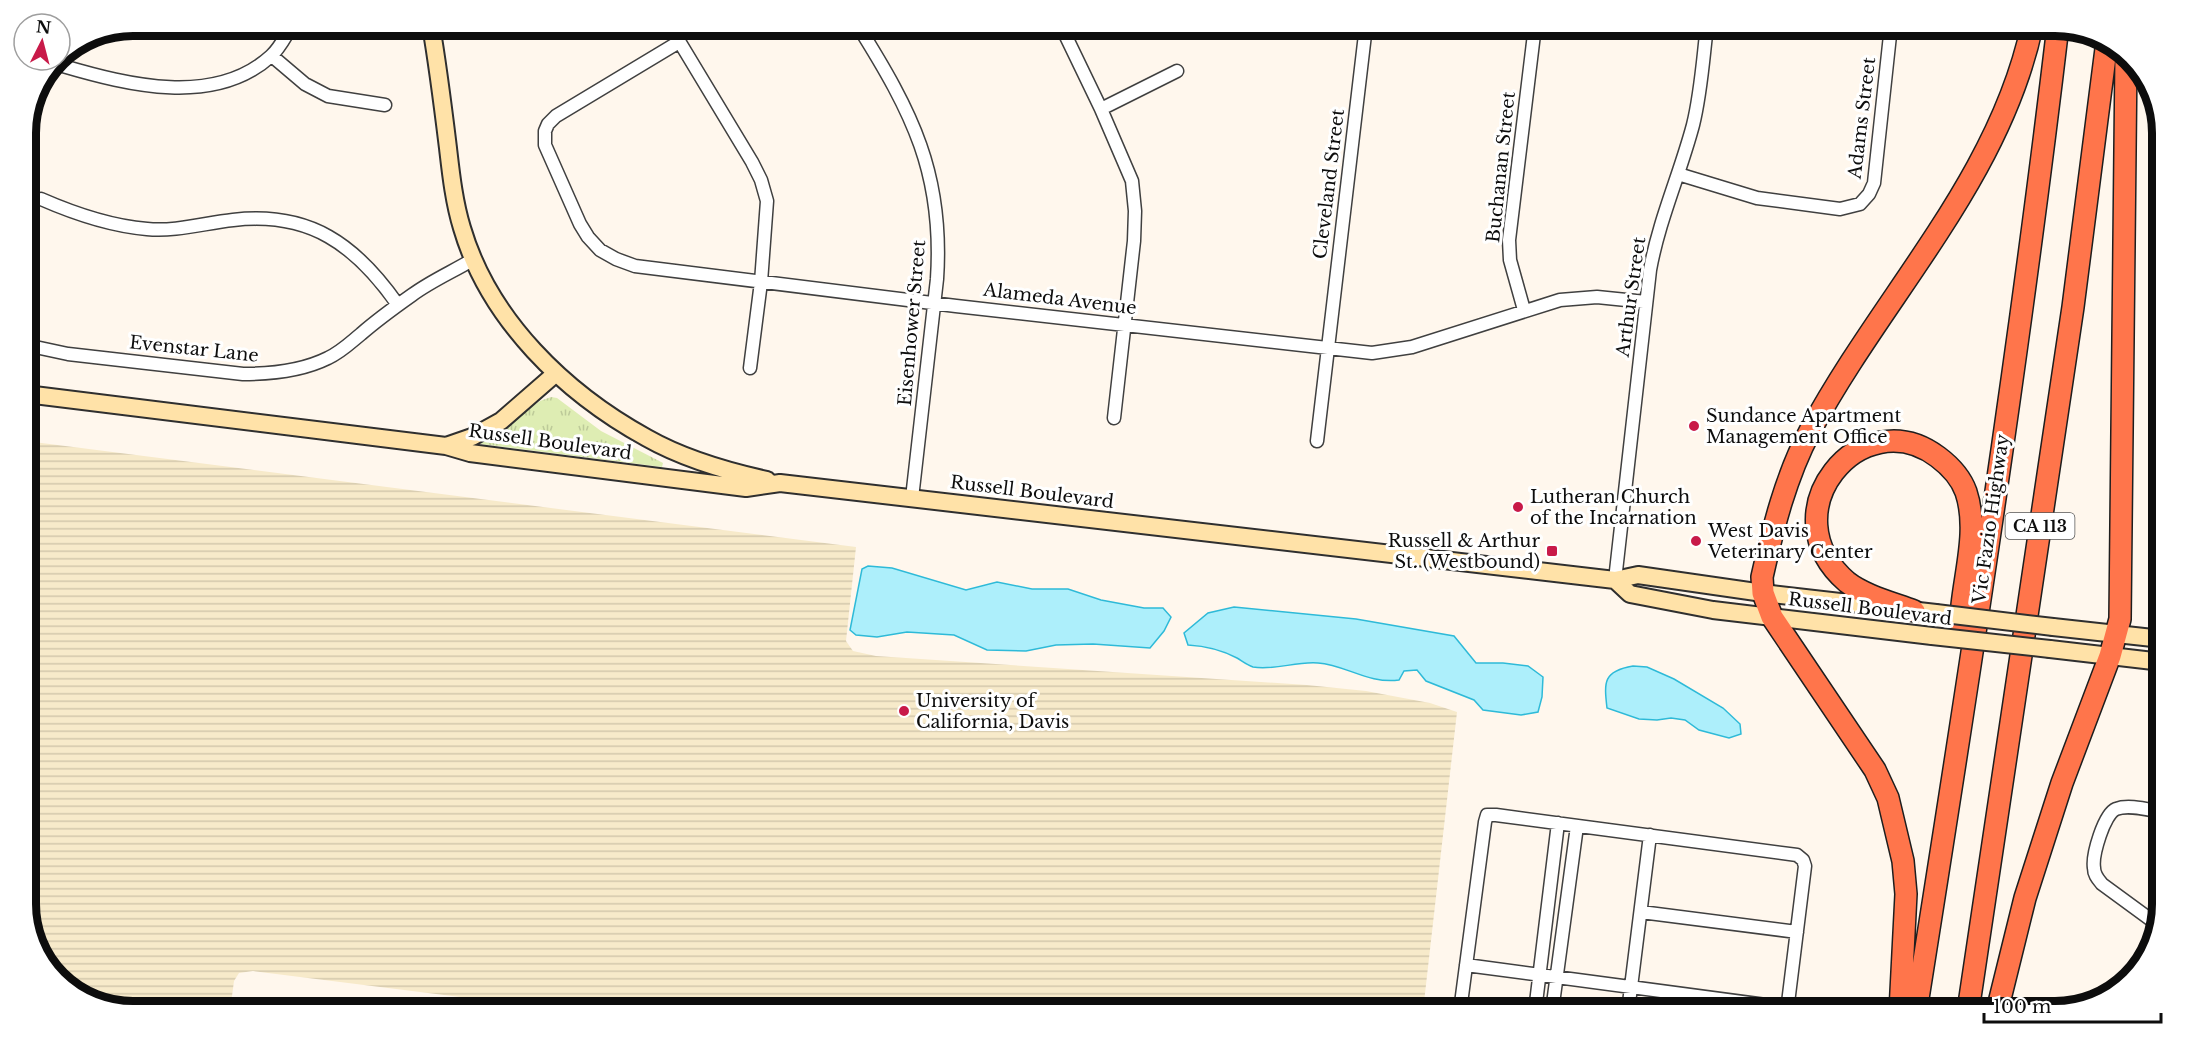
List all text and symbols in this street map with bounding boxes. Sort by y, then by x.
north arrow [12,12,72,72]
text: N [35,16,52,38]
street label: Adams Street [1843,56,1880,181]
street label: Buchanan Street [1482,90,1520,244]
street label: Cleveland Street [1309,108,1349,260]
street label: Arthur Street [1612,235,1650,360]
street label: Eisenhower Street [894,239,930,407]
street label: Alameda Avenue [981,279,1138,319]
street label: Evenstar Lane [128,331,260,367]
place label: Sundance Apartment Management Office [1706,405,1902,448]
marker: Sundance Apartment Management Office [1687,419,1701,433]
street label: Russell Boulevard [467,420,633,464]
street label: Vic Fazio Highway [1968,432,2014,606]
street label: Russell Boulevard [949,471,1115,513]
place label: Lutheran Church of the Incarnation [1530,486,1697,529]
marker: Lutheran Church of the Incarnation [1511,500,1525,514]
road number: CA 113 [2006,513,2074,539]
place label: West Davis Veterinary Center [1707,520,1873,563]
place label: Russell & Arthur St. (Westbound) [1388,530,1540,573]
marker: West Davis Veterinary Center [1689,534,1703,548]
marker: Russell & Arthur St. (Westbound) [1545,544,1559,558]
street label: Russell Boulevard [1787,588,1953,630]
place label: University of California, Davis [916,690,1069,733]
marker: University of California, Davis [897,704,911,718]
scale bar [1984,986,2161,1024]
text: 100 m [1993,996,2051,1018]

